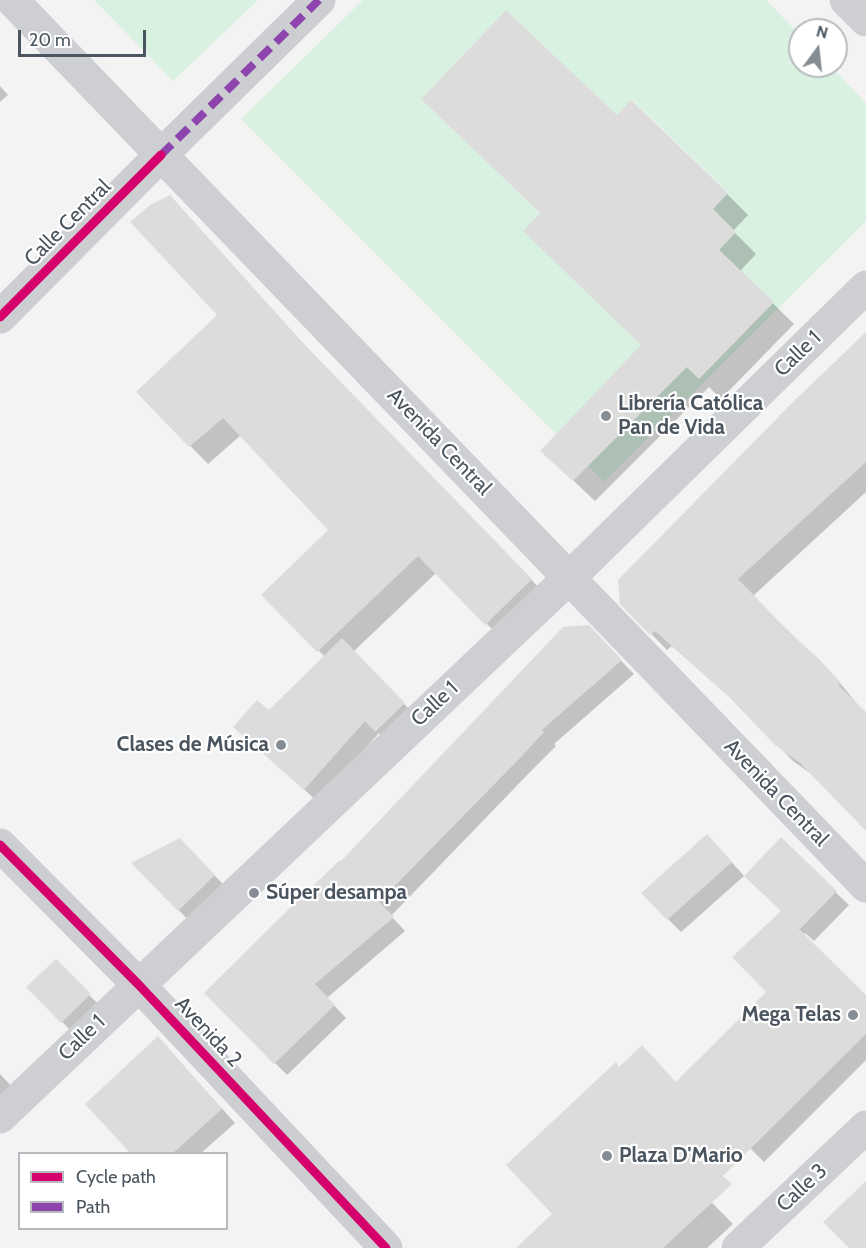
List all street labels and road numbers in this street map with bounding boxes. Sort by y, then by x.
street label: Calle Central [20,175,116,271]
street label: Calle 1 [769,326,827,382]
street label: Avenida Central [382,383,496,501]
street label: Calle 1 [406,676,464,732]
street label: Avenida Central [719,734,833,852]
street label: Avenida 2 [169,992,247,1072]
street label: Calle 1 [53,1010,111,1066]
street label: Calle 3 [772,1158,832,1218]

